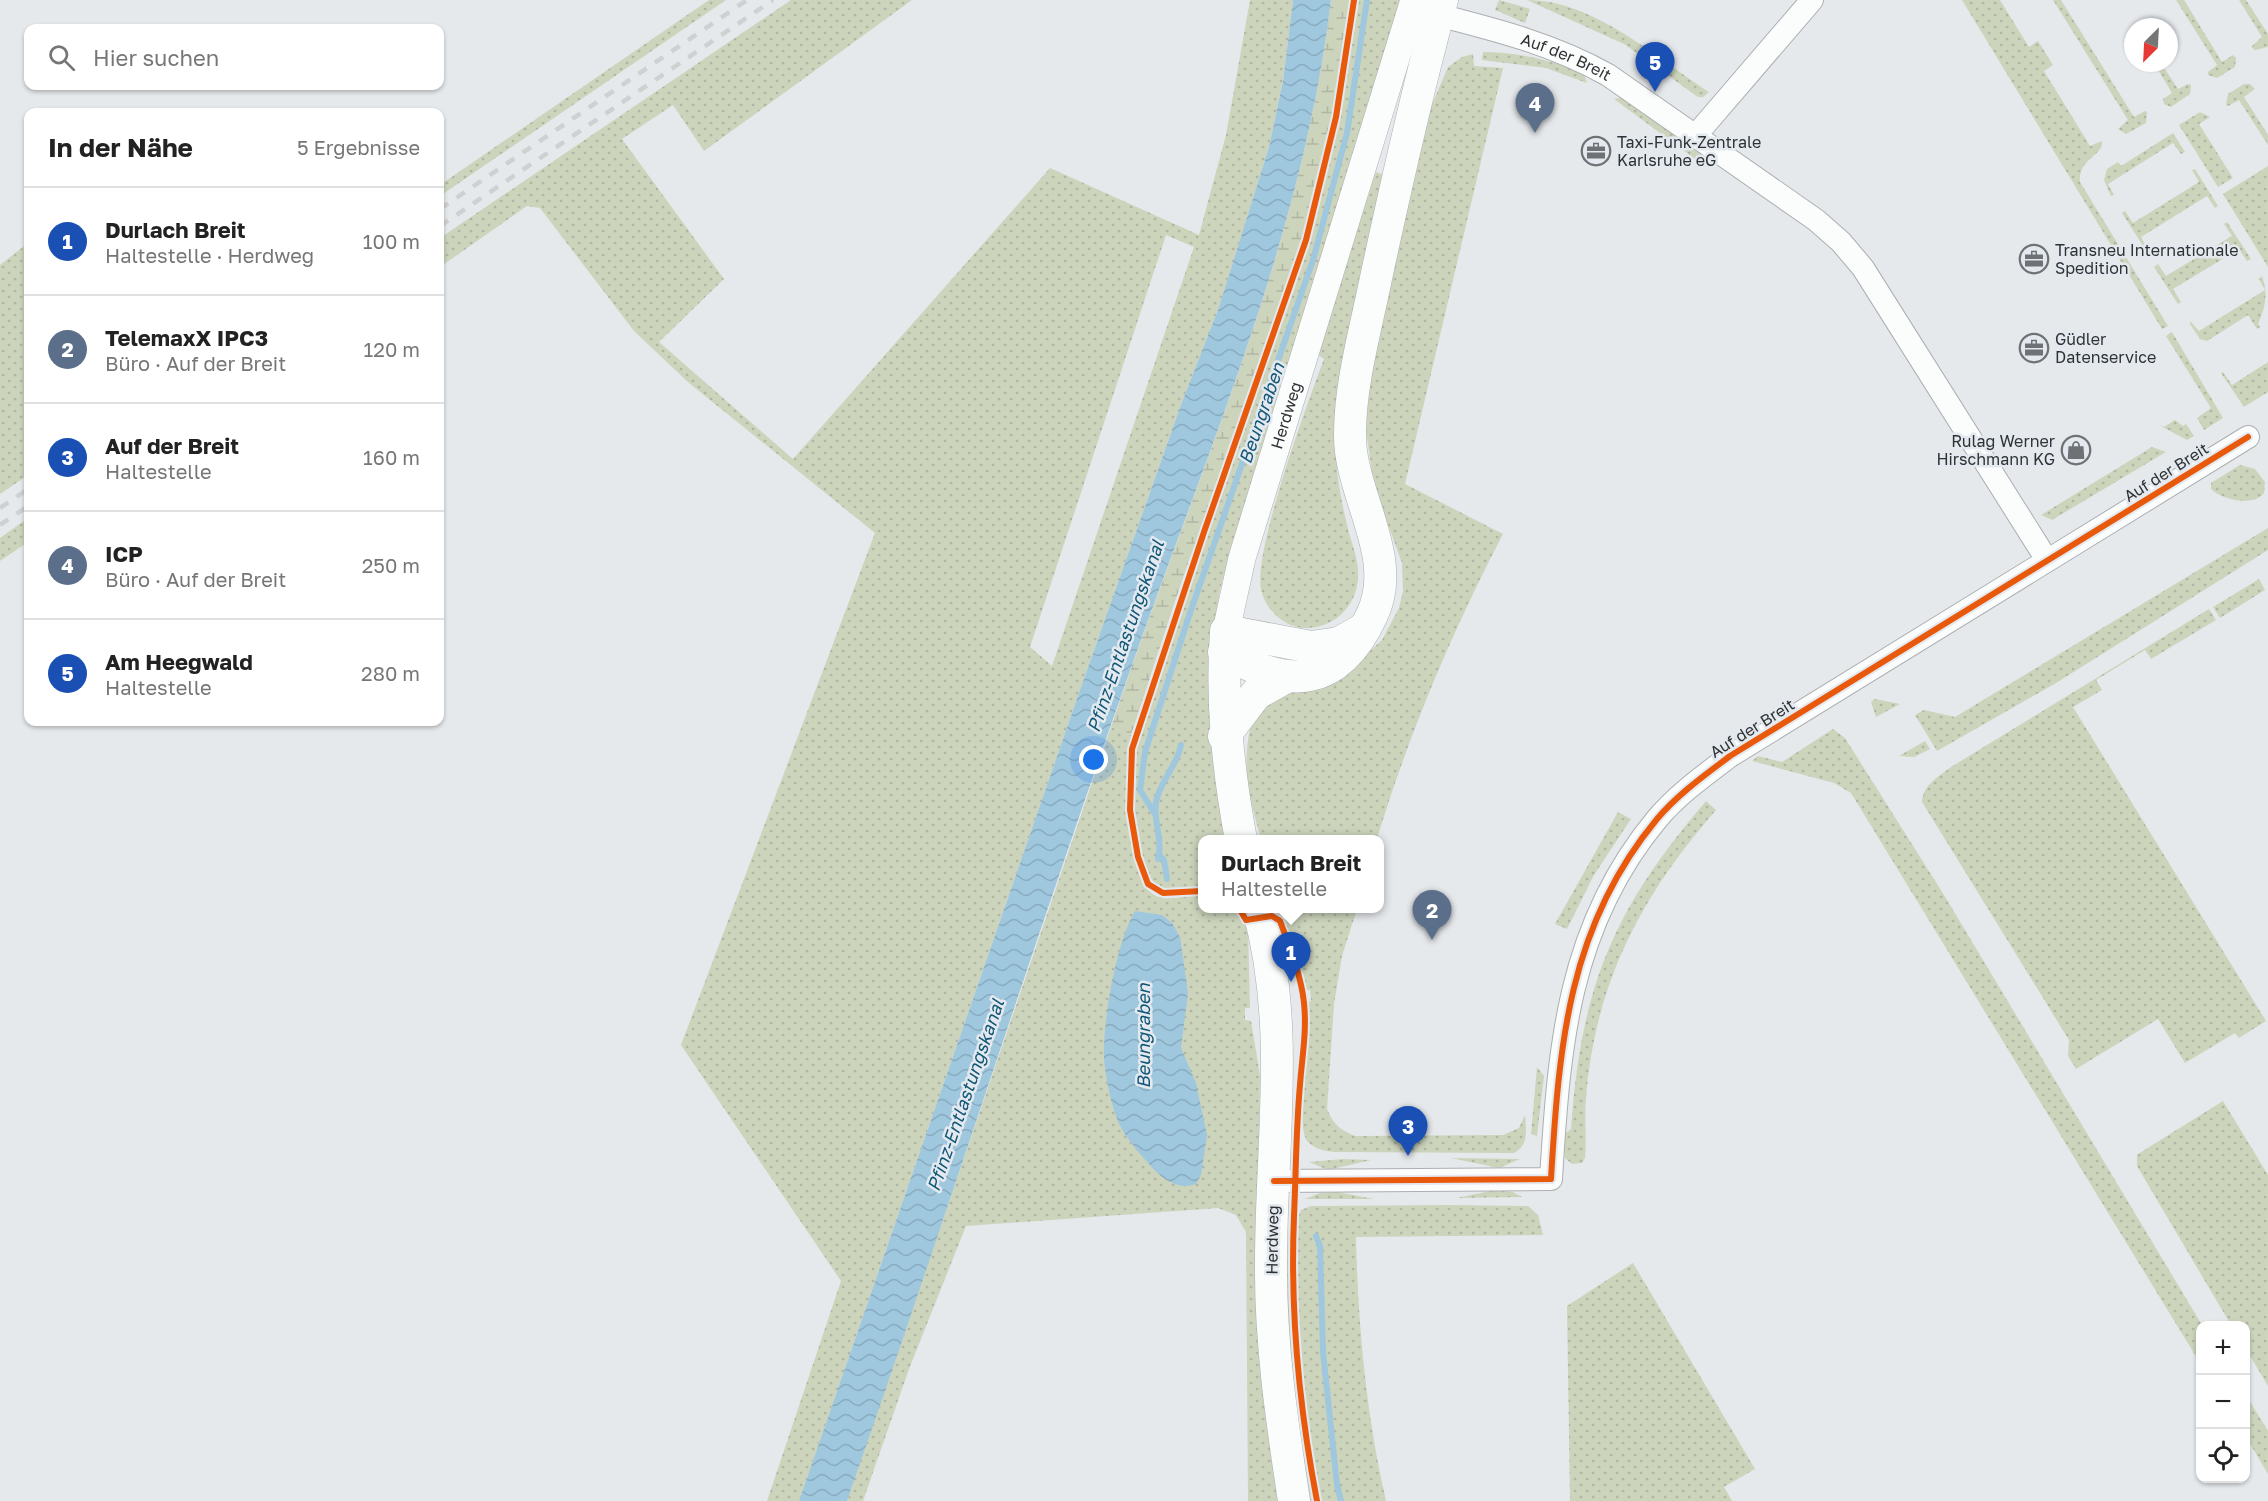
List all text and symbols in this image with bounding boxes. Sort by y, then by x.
north arrow [2124,18,2178,72]
search box [24,24,444,90]
street label: Auf der Breit [1519,29,1615,85]
icon: search [45,41,78,74]
pin: 5 [1636,42,1674,92]
text: Hier suchen [93,44,219,71]
pin: 4 [1516,84,1555,133]
text: In der Nähe [48,132,193,163]
place label: Taxi-Funk-Zentrale Karlsruhe eG [1617,132,1761,170]
text: 5 Ergebnisse [297,135,420,159]
office icon: Taxi-Funk-Zentrale Karlsruhe eG [1580,135,1612,167]
text: Durlach Breit [105,216,246,243]
text: 1 [62,229,73,253]
text: 100 m [363,229,420,253]
place label: Transneu Internationale Spedition [2055,240,2238,278]
text: Haltestelle · Herdweg [105,243,314,267]
office icon: Transneu Internationale Spedition [2018,243,2050,275]
text: TelemaxX IPC3 [105,324,268,351]
place label: Güdler Datenservice [2055,329,2156,367]
office icon: Güdler Datenservice [2018,332,2050,364]
text: 2 [61,337,74,361]
text: 120 m [364,337,420,361]
text: Büro · Auf der Breit [105,351,286,375]
water label: Beungraben [1233,359,1289,466]
street label: Herdweg [1266,379,1306,451]
place label: Rulag Werner Hirschmann KG [1936,431,2055,469]
text: Auf der Breit [105,432,239,459]
shop icon: Rulag Werner Hirschmann KG [2060,434,2092,466]
street label: Auf der Breit [2120,438,2212,506]
text: 3 [61,445,74,469]
text: 160 m [363,445,420,469]
text: Haltestelle [105,459,212,483]
water label: Pfinz-Entlastungskanal [1082,536,1169,735]
text: ICP [105,540,143,567]
text: 4 [61,553,74,577]
text: 250 m [362,553,420,577]
text: Büro · Auf der Breit [105,567,286,591]
text: Am Heegwald [105,648,253,675]
text: 5 [61,661,74,685]
text: 280 m [361,661,420,685]
text: Haltestelle [105,675,212,699]
street label: Auf der Breit [1706,694,1798,762]
your location [1079,745,1108,774]
popup [1198,835,1384,913]
text: Durlach Breit [1221,849,1361,876]
text: Haltestelle [1221,876,1327,900]
pin: 2 [1412,890,1452,940]
pin: 1 [1272,932,1310,982]
water label: Beungraben [1132,983,1154,1089]
water label: Pfinz-Entlastungskanal [922,995,1009,1194]
pin: 3 [1388,1106,1428,1156]
street label: Herdweg [1261,1205,1283,1275]
map controls [2196,1321,2250,1483]
button: + [2196,1321,2250,1375]
button: − [2196,1375,2250,1429]
button: locate [2196,1429,2250,1483]

